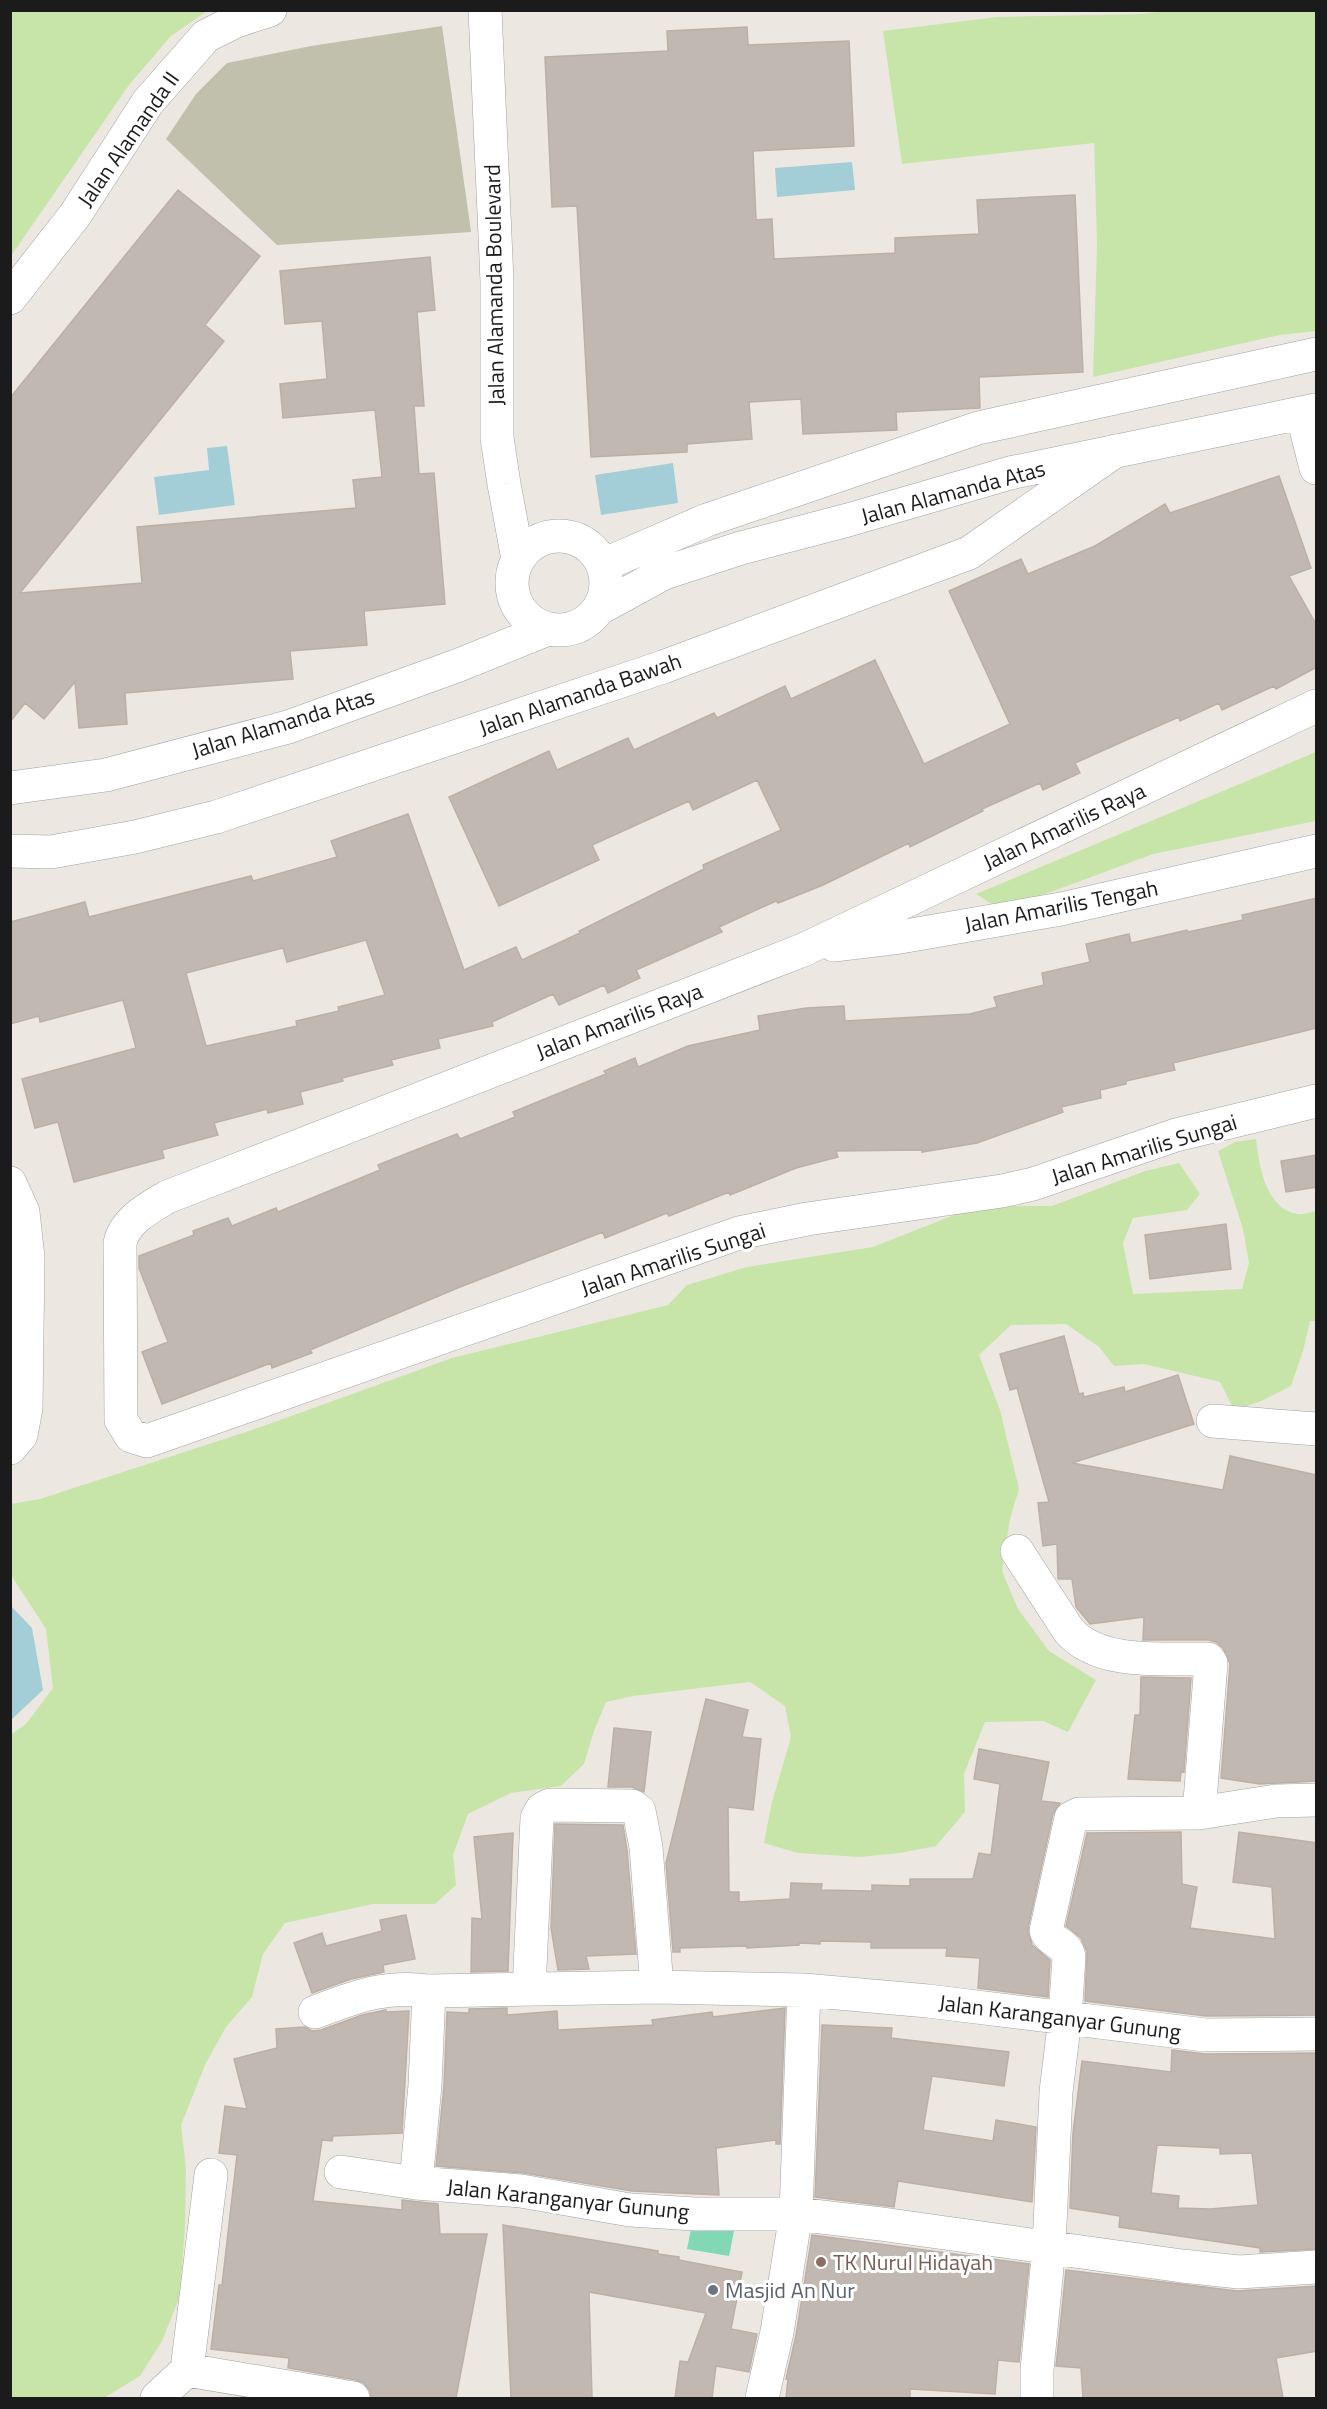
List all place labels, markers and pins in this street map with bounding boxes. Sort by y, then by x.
place label: TK Nurul Hidayah [833,2245,993,2279]
marker: TK Nurul Hidayah [814,2255,828,2269]
place label: Masjid An Nur [725,2273,855,2307]
marker: Masjid An Nur [706,2283,720,2297]

